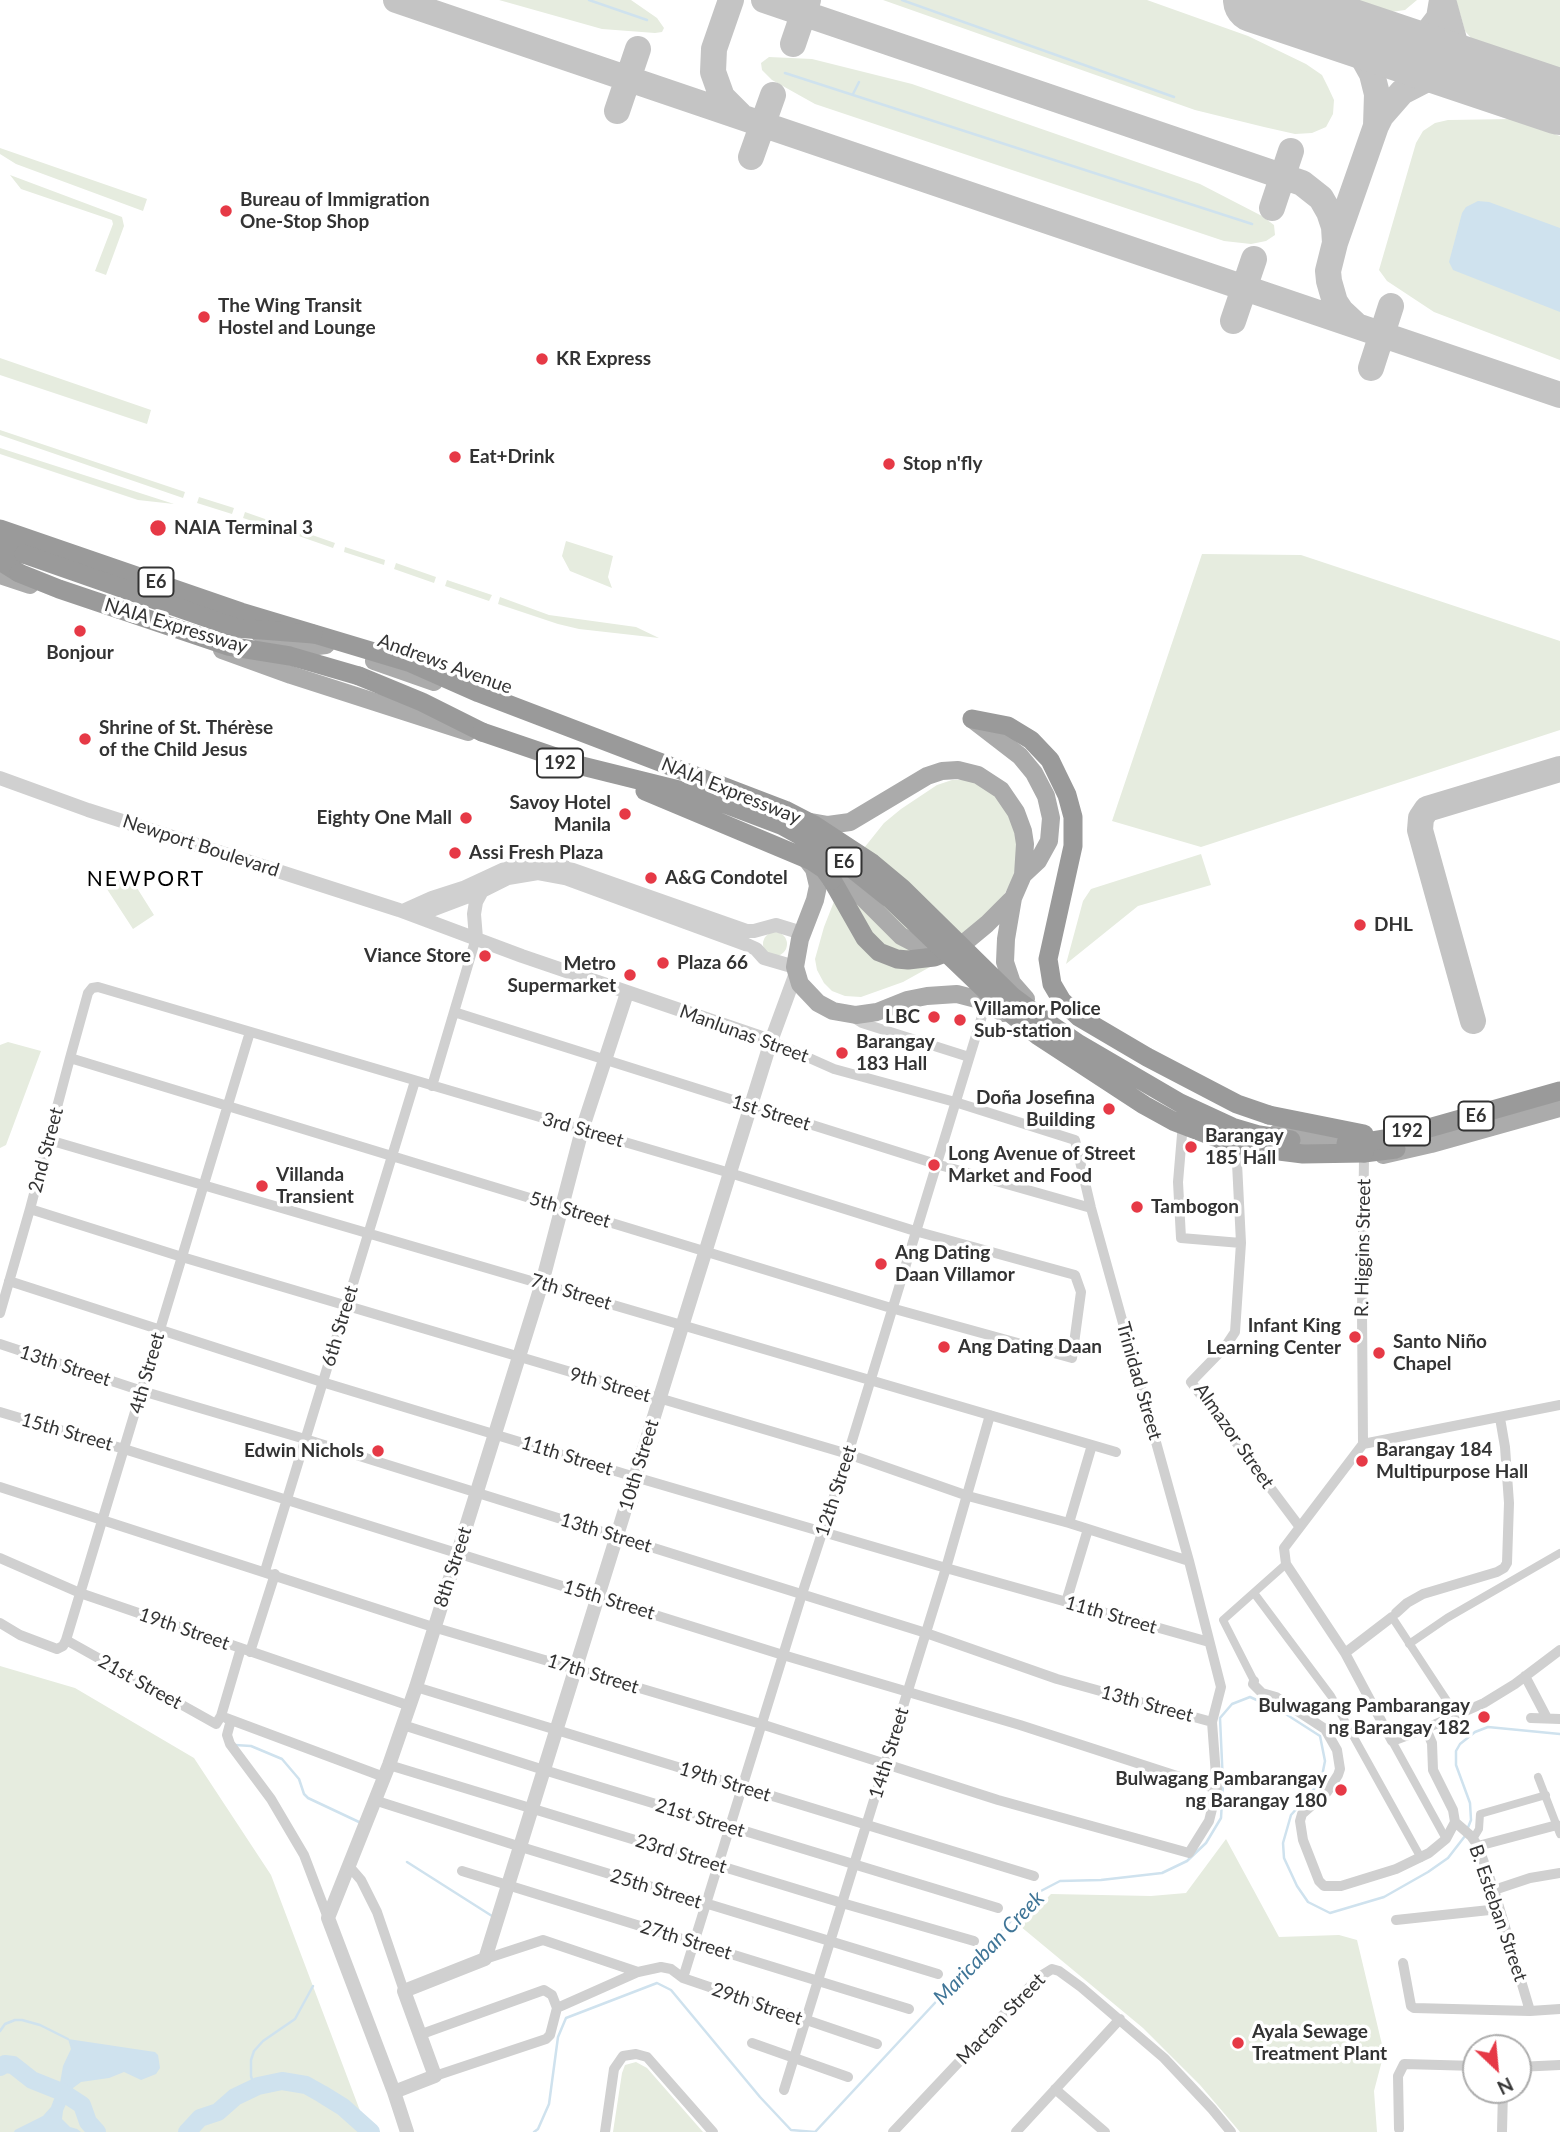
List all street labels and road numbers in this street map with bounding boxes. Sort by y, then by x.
road number: E6 [138,568,174,596]
street label: NAIA Expressway [102,593,250,659]
street label: Andrews Avenue [375,629,515,699]
road number: 192 [537,748,583,778]
street label: NAIA Expressway [658,753,804,829]
street label: Newport Boulevard [120,810,282,882]
road number: E6 [826,848,862,876]
street label: Manlunas Street [676,1000,812,1068]
street label: 1st Street [729,1090,813,1136]
road number: E6 [1458,1101,1494,1130]
street label: 2nd Street [24,1105,68,1195]
street label: 3rd Street [540,1108,626,1152]
road number: 192 [1384,1116,1430,1146]
street label: R. Higgins Street [1350,1179,1376,1317]
street label: 5th Street [527,1187,613,1233]
street label: 7th Street [528,1269,614,1315]
street label: 6th Street [317,1283,363,1369]
street label: Trinidad Street [1111,1320,1167,1442]
street label: 4th Street [125,1330,169,1416]
street label: 13th Street [17,1341,113,1391]
street label: 9th Street [567,1363,653,1407]
street label: Almazor Street [1189,1379,1279,1493]
street label: 15th Street [19,1408,115,1456]
street label: 10th Street [614,1417,664,1513]
street label: 11th Street [519,1431,615,1481]
street label: 12th Street [811,1443,861,1539]
street label: 13th Street [558,1508,654,1558]
street label: 8th Street [429,1524,477,1610]
street label: 15th Street [561,1575,657,1625]
street label: 11th Street [1063,1591,1159,1639]
street label: 19th Street [136,1603,232,1655]
street label: 17th Street [545,1649,641,1699]
street label: 21st Street [94,1650,186,1714]
street label: 13th Street [1098,1681,1196,1727]
street label: 14th Street [864,1705,914,1801]
street label: 19th Street [677,1757,773,1807]
street label: 21st Street [653,1794,747,1842]
street label: 23rd Street [633,1829,729,1879]
street label: B. Esteban Street [1464,1842,1532,1984]
street label: 25th Street [608,1864,704,1914]
street label: 27th Street [638,1915,734,1965]
street label: Mactan Street [952,1969,1050,2069]
street label: 29th Street [709,1978,805,2030]

